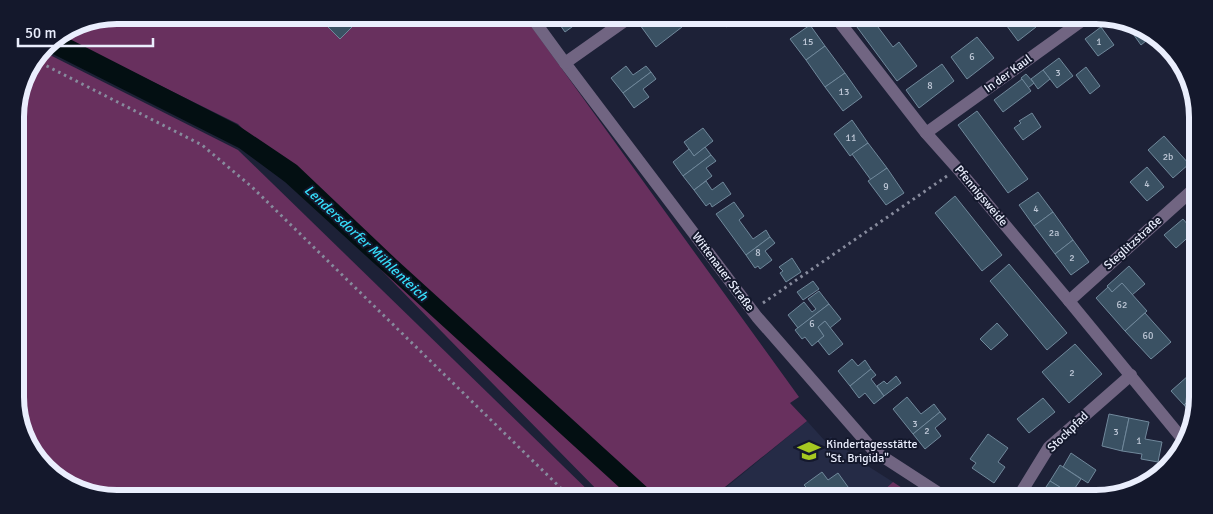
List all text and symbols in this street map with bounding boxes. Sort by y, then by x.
scale bar [18,15,152,47]
text: 50 m [25,24,56,42]
house number: 15 [803,36,813,48]
house number: 1 [1096,36,1102,48]
house number: 6 [969,51,975,63]
street label: In der Kaul [981,51,1035,96]
house number: 3 [1055,67,1061,79]
house number: 8 [927,80,933,92]
house number: 13 [839,86,849,98]
house number: 11 [846,132,856,144]
house number: 2b [1163,151,1173,163]
street label: Pfennigsweide [951,162,1011,230]
house number: 4 [1144,178,1150,190]
water label: Lendersdorfer Mühlenteich [301,181,431,305]
house number: 9 [883,181,889,193]
house number: 4 [1033,203,1039,215]
street label: Steglitzstraße [1101,213,1165,273]
house number: 2a [1049,227,1059,239]
street label: Wittenauer Straße [689,230,757,314]
house number: 8 [755,247,761,259]
house number: 2 [1069,252,1075,264]
house number: 62 [1117,299,1127,311]
house number: 6 [809,318,815,330]
house number: 60 [1143,330,1153,342]
house number: 2 [1069,367,1075,379]
street label: Stockpfad [1044,409,1092,455]
house number: 3 [912,418,918,430]
house number: 2 [924,425,930,437]
house number: 3 [1113,426,1119,438]
house number: 1 [1136,435,1142,447]
place label: Kindertagesstätte "St. Brigida" [826,437,918,466]
school or university icon: Kindertagesstätte "St. Brigida" [796,438,822,464]

